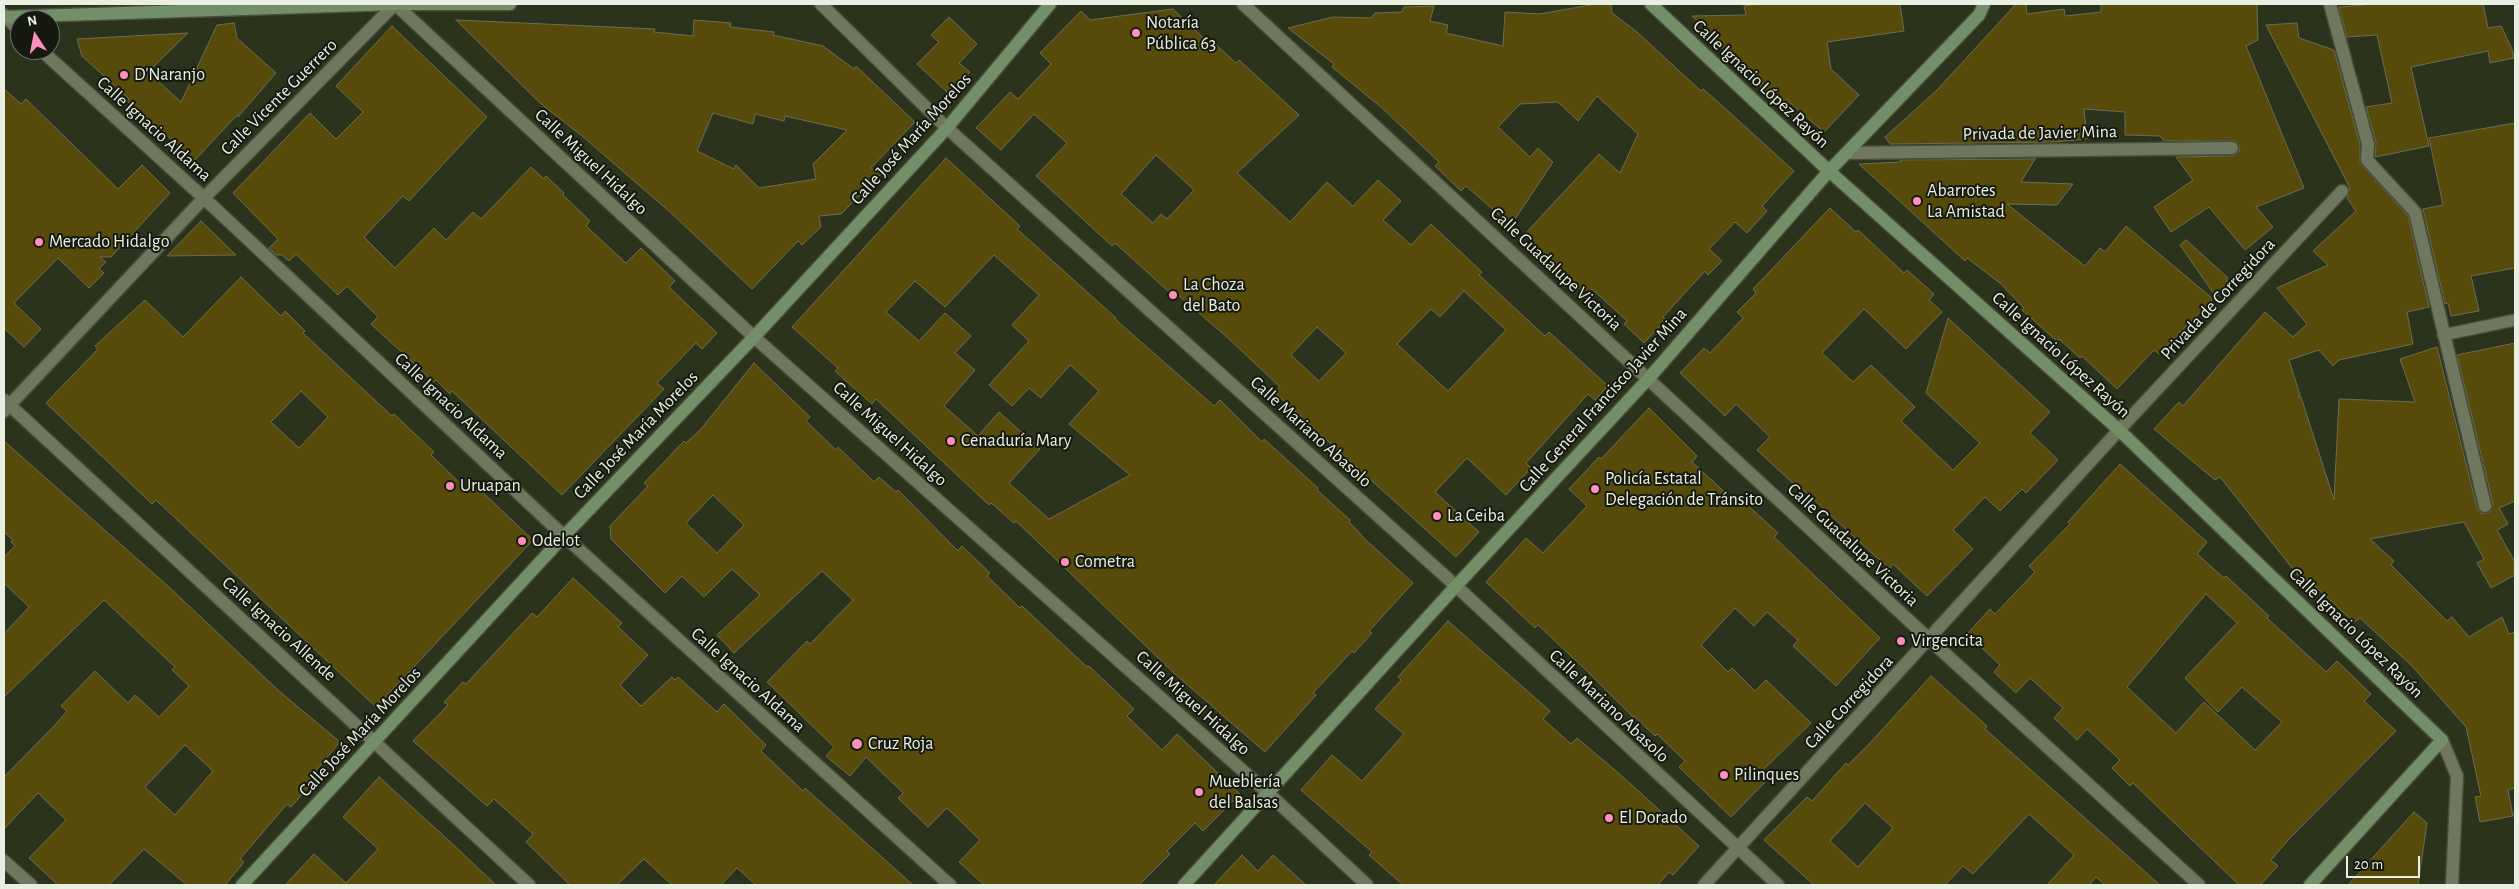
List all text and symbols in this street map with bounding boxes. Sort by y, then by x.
north arrow [10,10,60,60]
place label: Notaría Pública 63 [1146,12,1216,54]
text: N [26,13,38,29]
street label: Calle Ignacio López Rayón [1688,15,1834,153]
marker: Notaría Pública 63 [1130,27,1142,39]
street label: Calle Vicente Guerrero [216,34,342,160]
place label: D'Naranjo [134,64,205,86]
marker: D'Naranjo [118,69,130,81]
street label: Calle José María Morelos [846,69,976,209]
street label: Calle Ignacio Aldama [92,72,216,186]
street label: Calle Miguel Hidalgo [530,104,652,220]
street label: Privada de Javier Mina [1963,121,2117,145]
place label: Abarrotes La Amistad [1927,180,2005,222]
marker: Abarrotes La Amistad [1911,195,1923,207]
street label: Calle Guadalupe Victoria [1486,203,1626,335]
place label: Mercado Hidalgo [49,231,169,253]
street label: Privada de Corregidora [2156,234,2280,364]
marker: Mercado Hidalgo [33,236,45,248]
place label: La Choza del Bato [1183,274,1245,316]
street label: Calle Ignacio López Rayón [1987,287,2135,423]
marker: La Choza del Bato [1167,289,1179,301]
street label: Calle General Francisco Javier Mina [1514,303,1692,497]
street label: Calle Ignacio Aldama [390,348,512,464]
street label: Calle José María Morelos [569,366,703,504]
street label: Calle Mariano Abasolo [1246,372,1376,492]
street label: Calle Miguel Hidalgo [828,377,952,491]
place label: Cenaduría Mary [961,430,1072,452]
marker: Cenaduría Mary [945,435,957,447]
place label: Policía Estatal Delegación de Tránsito [1605,468,1763,510]
place label: Uruapan [460,475,521,497]
street label: Calle Guadalupe Victoria [1783,479,1923,611]
marker: Uruapan [444,480,456,492]
marker: Policía Estatal Delegación de Tránsito [1589,483,1601,495]
place label: La Ceiba [1447,505,1505,527]
marker: La Ceiba [1431,510,1443,522]
place label: Odelot [532,530,580,552]
marker: Odelot [516,535,528,547]
place label: Cometra [1075,551,1135,573]
marker: Cometra [1059,556,1071,568]
street label: Calle Ignacio López Rayón [2284,563,2428,703]
street label: Calle Ignacio Allende [217,572,341,686]
street label: Calle Ignacio Aldama [686,623,810,737]
place label: Virgencita [1911,630,1983,652]
marker: Virgencita [1895,635,1907,647]
street label: Calle Mariano Abasolo [1545,645,1673,767]
street label: Calle Miguel Hidalgo [1131,646,1255,760]
street label: Calle Corregidora [1800,651,1898,753]
street label: Calle José María Morelos [294,662,426,802]
place label: Cruz Roja [868,733,934,755]
marker: Cruz Roja [850,737,864,751]
place label: Pilinques [1734,764,1799,786]
marker: Pilinques [1718,769,1730,781]
place label: Mueblería del Balsas [1209,771,1281,814]
marker: Mueblería del Balsas [1193,786,1205,798]
place label: El Dorado [1619,807,1687,829]
marker: El Dorado [1603,812,1615,824]
scale bar [2349,846,2423,878]
text: 20 m [2354,857,2383,872]

